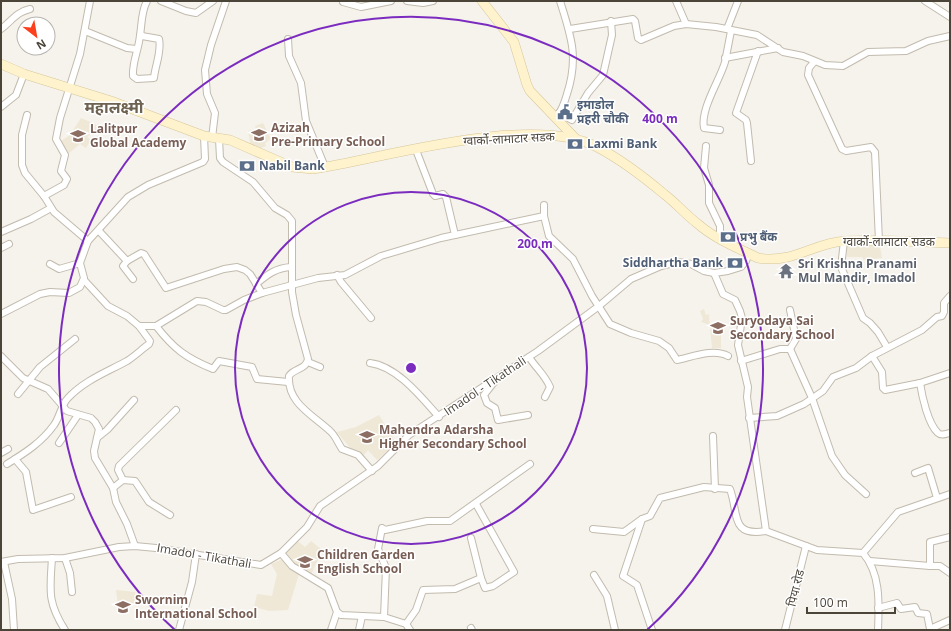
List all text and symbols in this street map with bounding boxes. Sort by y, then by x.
north arrow [16,16,56,56]
text: N [34,36,49,54]
district label: महालक्ष्मी [84,96,144,118]
place label: इमाडोल प्रहरी चौकी [577,96,629,127]
public building icon: इमाडोल प्रहरी चौकी [556,103,574,121]
text: 400 m [642,110,678,127]
place label: Azizah Pre-Primary School [271,119,385,150]
place label: Lalitpur Global Academy [90,120,187,151]
school or university icon: Azizah Pre-Primary School [250,126,268,144]
school or university icon: Lalitpur Global Academy [69,127,87,145]
street label: ग्वार्को-लामाटार सडक [463,128,556,149]
bank icon: Laxmi Bank [566,135,584,153]
place label: Laxmi Bank [587,135,658,152]
bank icon: Nabil Bank [238,157,256,175]
place label: Nabil Bank [259,157,325,174]
bank icon: प्रभु बैंक [719,228,737,246]
place label: प्रभु बैंक [740,228,778,246]
street label: ग्वार्को-लामाटार सडक [843,233,936,250]
text: 200 m [517,235,553,252]
place label: Siddhartha Bank [623,254,724,271]
bank icon: Siddhartha Bank [726,254,744,272]
place label: Sri Krishna Pranami Mul Mandir, Imadol [798,255,917,286]
temple icon: Sri Krishna Pranami Mul Mandir, Imadol [777,262,795,280]
place label: Suryodaya Sai Secondary School [730,312,835,343]
school or university icon: Suryodaya Sai Secondary School [709,319,727,337]
street label: Imadol - Tikathali [440,352,529,419]
centre of rings [404,361,418,375]
place label: Mahendra Adarsha Higher Secondary School [379,421,527,452]
school or university icon: Mahendra Adarsha Higher Secondary School [358,428,376,446]
street label: Imadol - Tikathali [155,539,253,572]
place label: Children Garden English School [317,546,415,577]
school or university icon: Children Garden English School [296,553,314,571]
street label: पिया रोड [783,567,808,608]
scale bar [807,589,895,615]
place label: Swornim International School [135,591,257,622]
text: 100 m [813,594,848,611]
school or university icon: Swornim International School [114,598,132,616]

